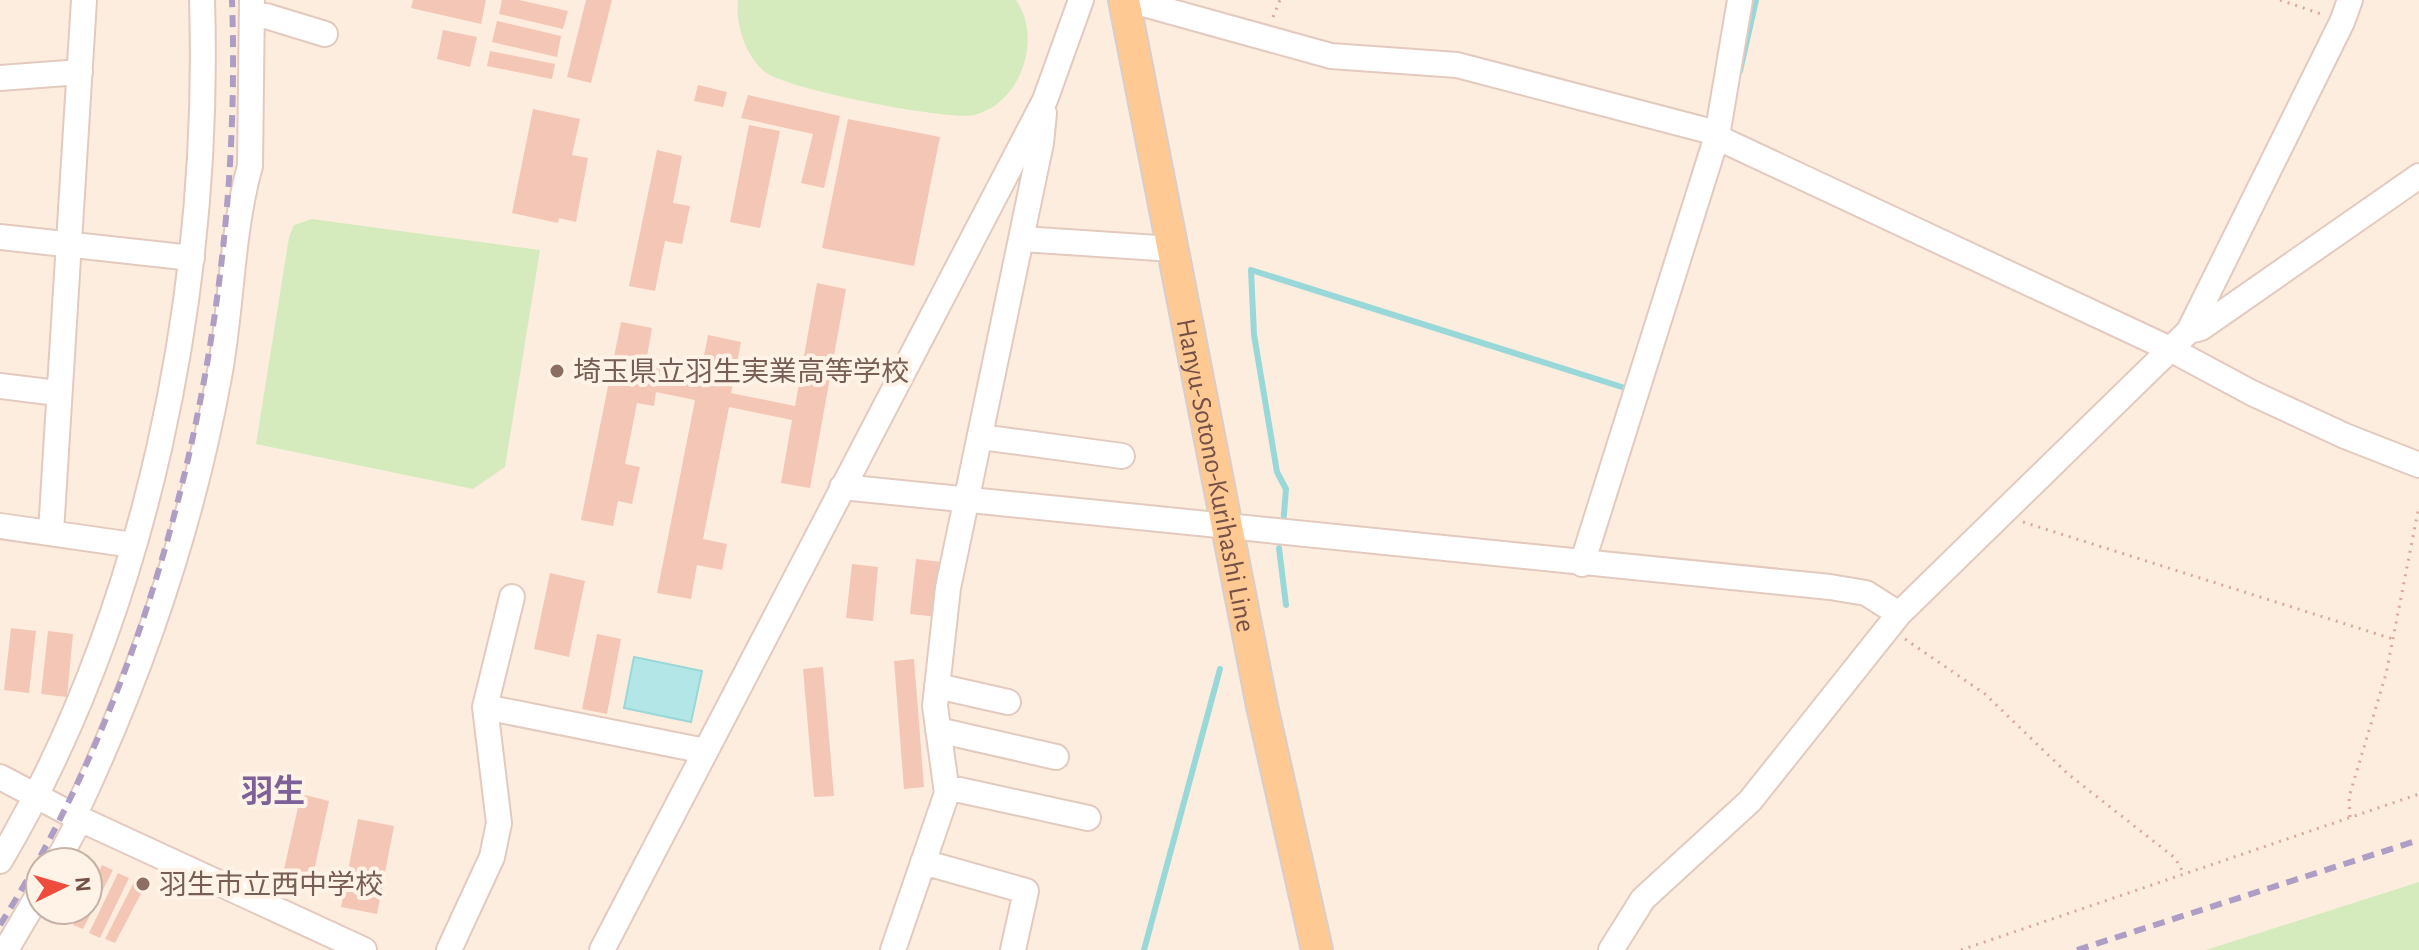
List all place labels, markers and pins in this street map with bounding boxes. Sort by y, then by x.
place label: 埼玉県立羽生実業高等学校 [573,357,909,387]
marker: 埼玉県立羽生実業高等学校 [548,362,566,380]
place label: 羽生市立西中学校 [159,870,383,900]
marker: 羽生市立西中学校 [134,875,152,893]

